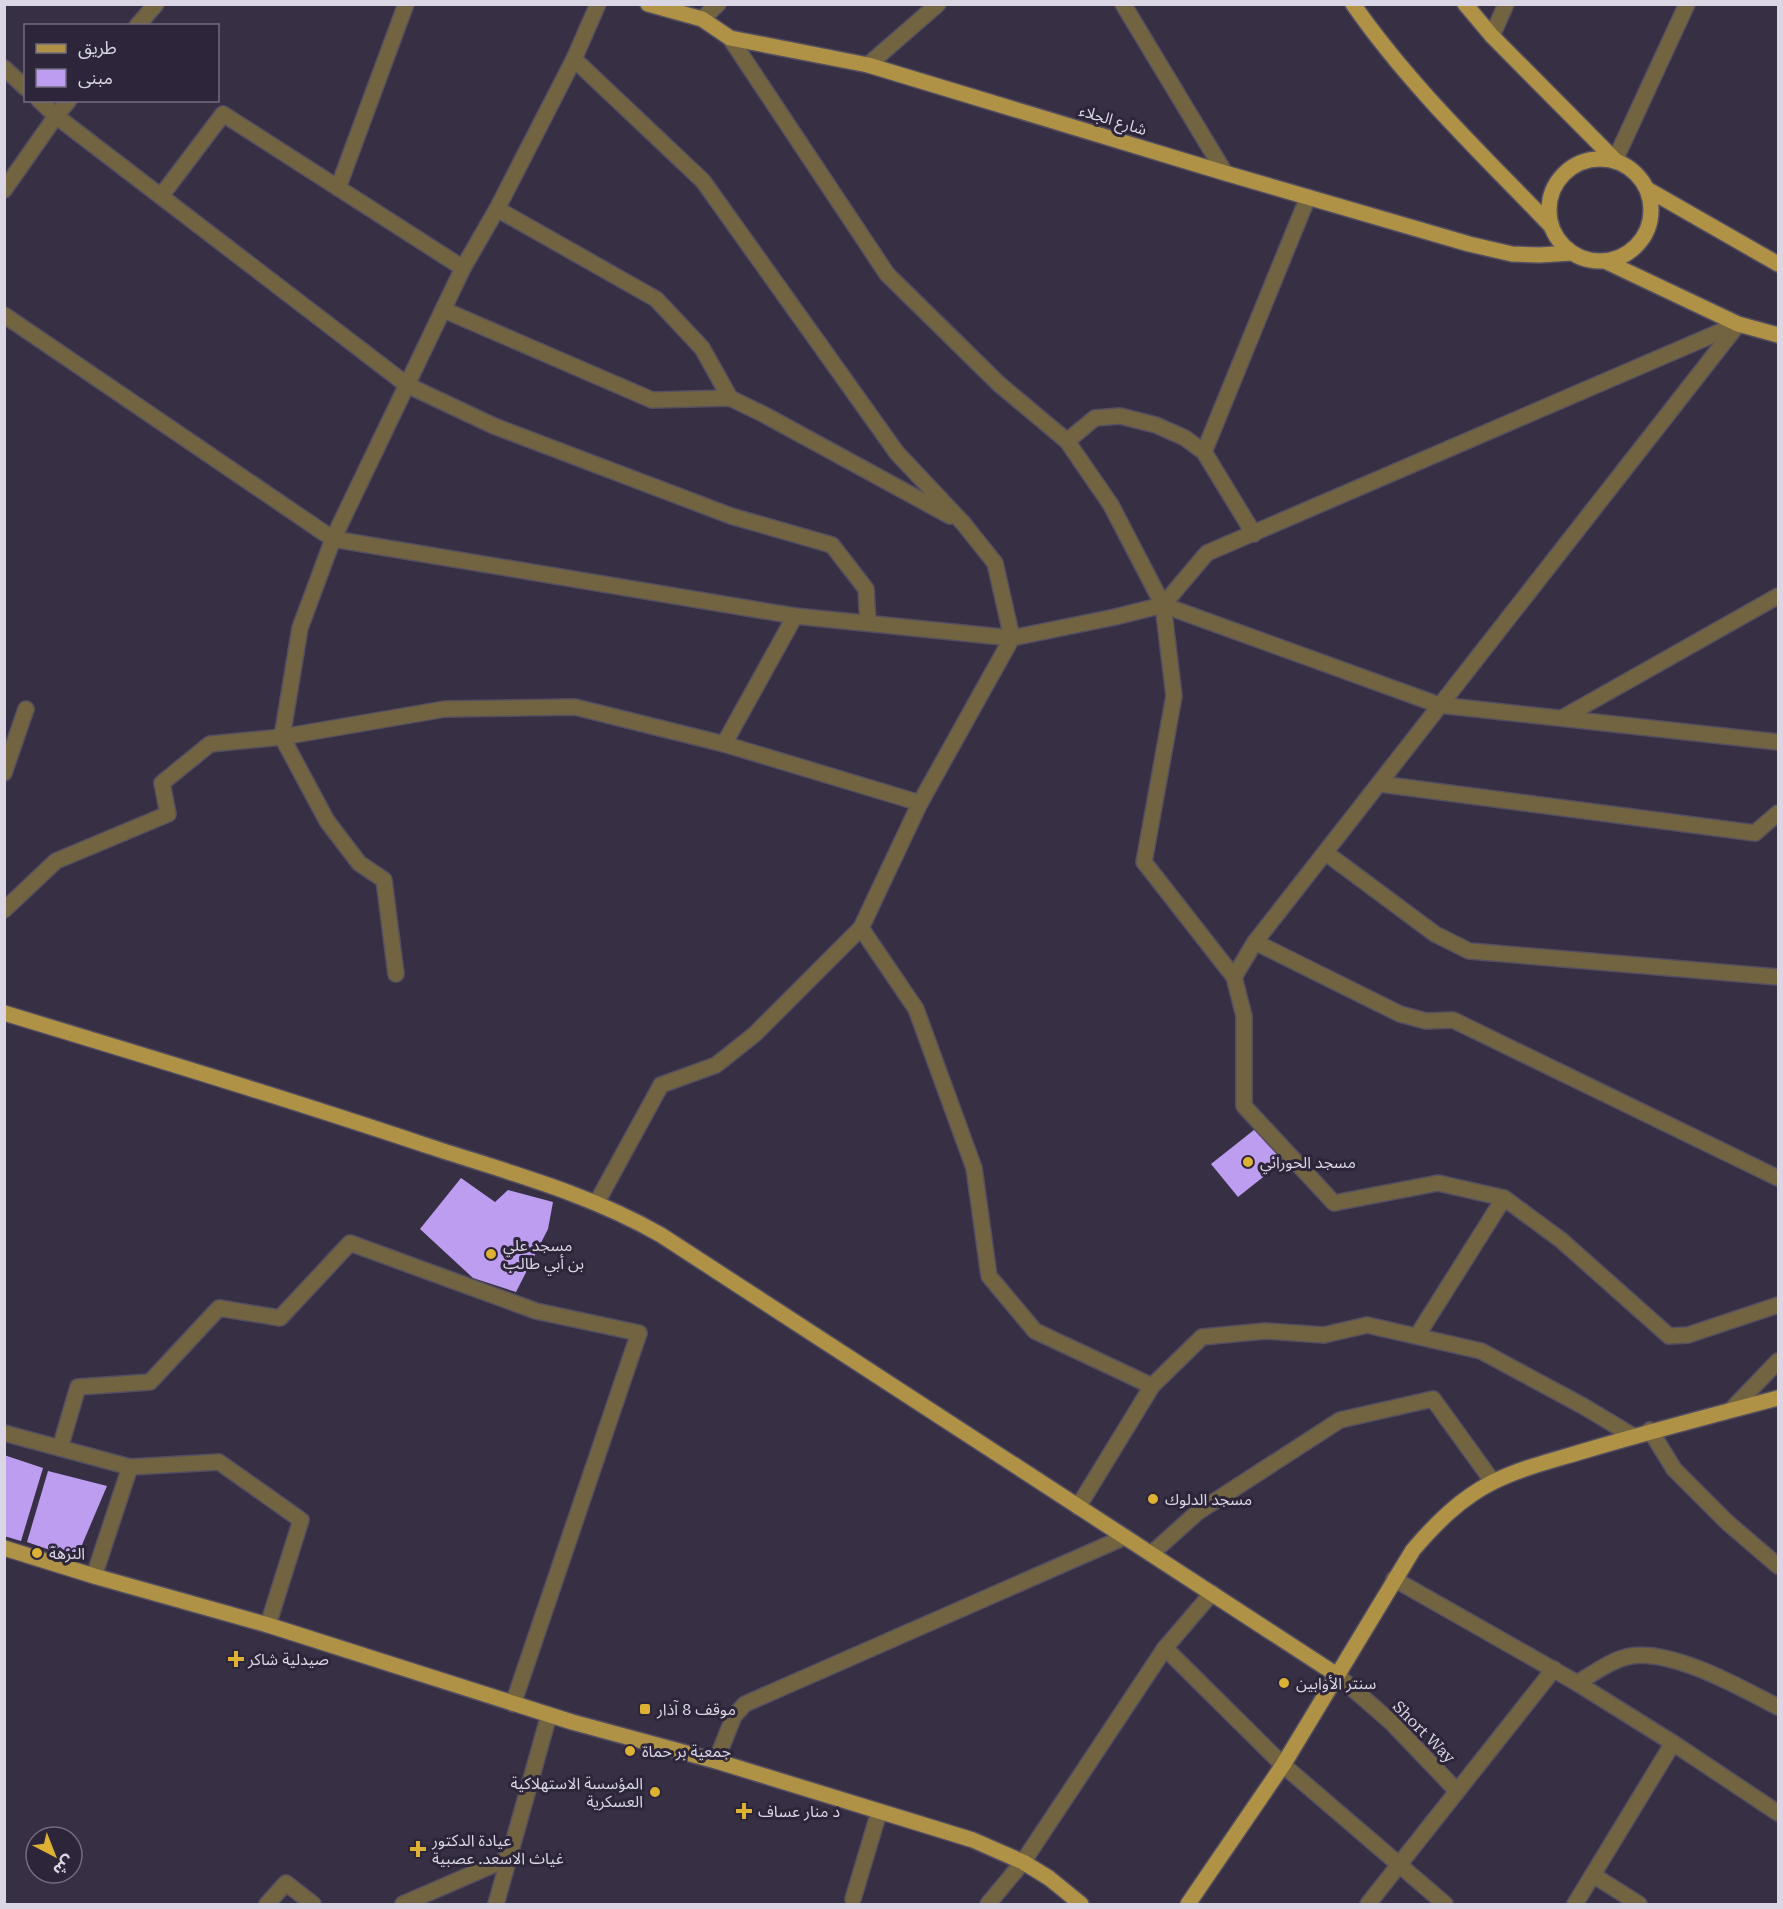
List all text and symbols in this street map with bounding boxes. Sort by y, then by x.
legend [24,24,219,102]
text: طريق [78,37,117,59]
text: مبنى [78,67,113,89]
street label: شارع الجلاء [1076,101,1149,142]
place label: مسجد الحوراني [1260,1153,1356,1174]
marker: مسجد الحوراني [1241,1155,1255,1169]
place label: مسجد علي بن أبي طالب [503,1236,584,1275]
marker: مسجد علي بن أبي طالب [484,1247,498,1261]
place label: مسجد الدلوك [1165,1490,1252,1509]
marker: مسجد الدلوك [1146,1492,1160,1506]
place label: النزهة [49,1544,85,1563]
marker: النزهة [30,1546,44,1560]
place label: صيدلية شاكر [247,1650,329,1669]
marker: صيدلية شاكر [229,1652,243,1666]
place label: سنتر الأوابين [1296,1674,1376,1693]
marker: سنتر الأوابين [1277,1676,1291,1690]
street label: Short Way [1389,1697,1459,1767]
place label: موقف 8 آذار [656,1700,736,1719]
marker: موقف 8 آذار [638,1702,652,1716]
place label: جمعية بر حماة [642,1742,731,1761]
marker: جمعية بر حماة [623,1744,637,1758]
place label: المؤسسة الاستهلاكية العسكرية [511,1774,643,1811]
marker: المؤسسة الاستهلاكية العسكرية [648,1785,662,1799]
marker: د منار عساف [735,1802,753,1820]
place label: د منار عساف [758,1802,840,1821]
north arrow [24,1825,84,1885]
place label: عيادة الدكتور غياث الاسعد. عصبية [431,1831,564,1868]
marker: عيادة الدكتور غياث الاسعد. عصبية [409,1840,427,1858]
text: ش [49,1851,78,1880]

